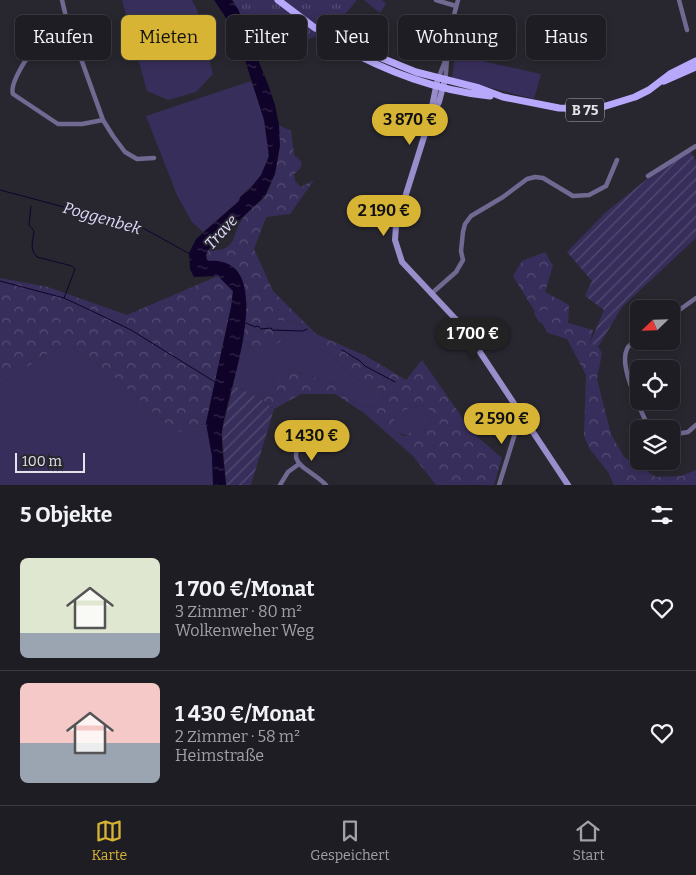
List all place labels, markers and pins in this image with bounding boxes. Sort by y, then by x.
pin: 3 870 € [364,104,456,146]
pin: 2 190 € [338,194,430,237]
pin: 1 700 € [427,318,519,360]
pin: 2 590 € [456,402,548,445]
pin: 1 430 € [266,420,358,462]

